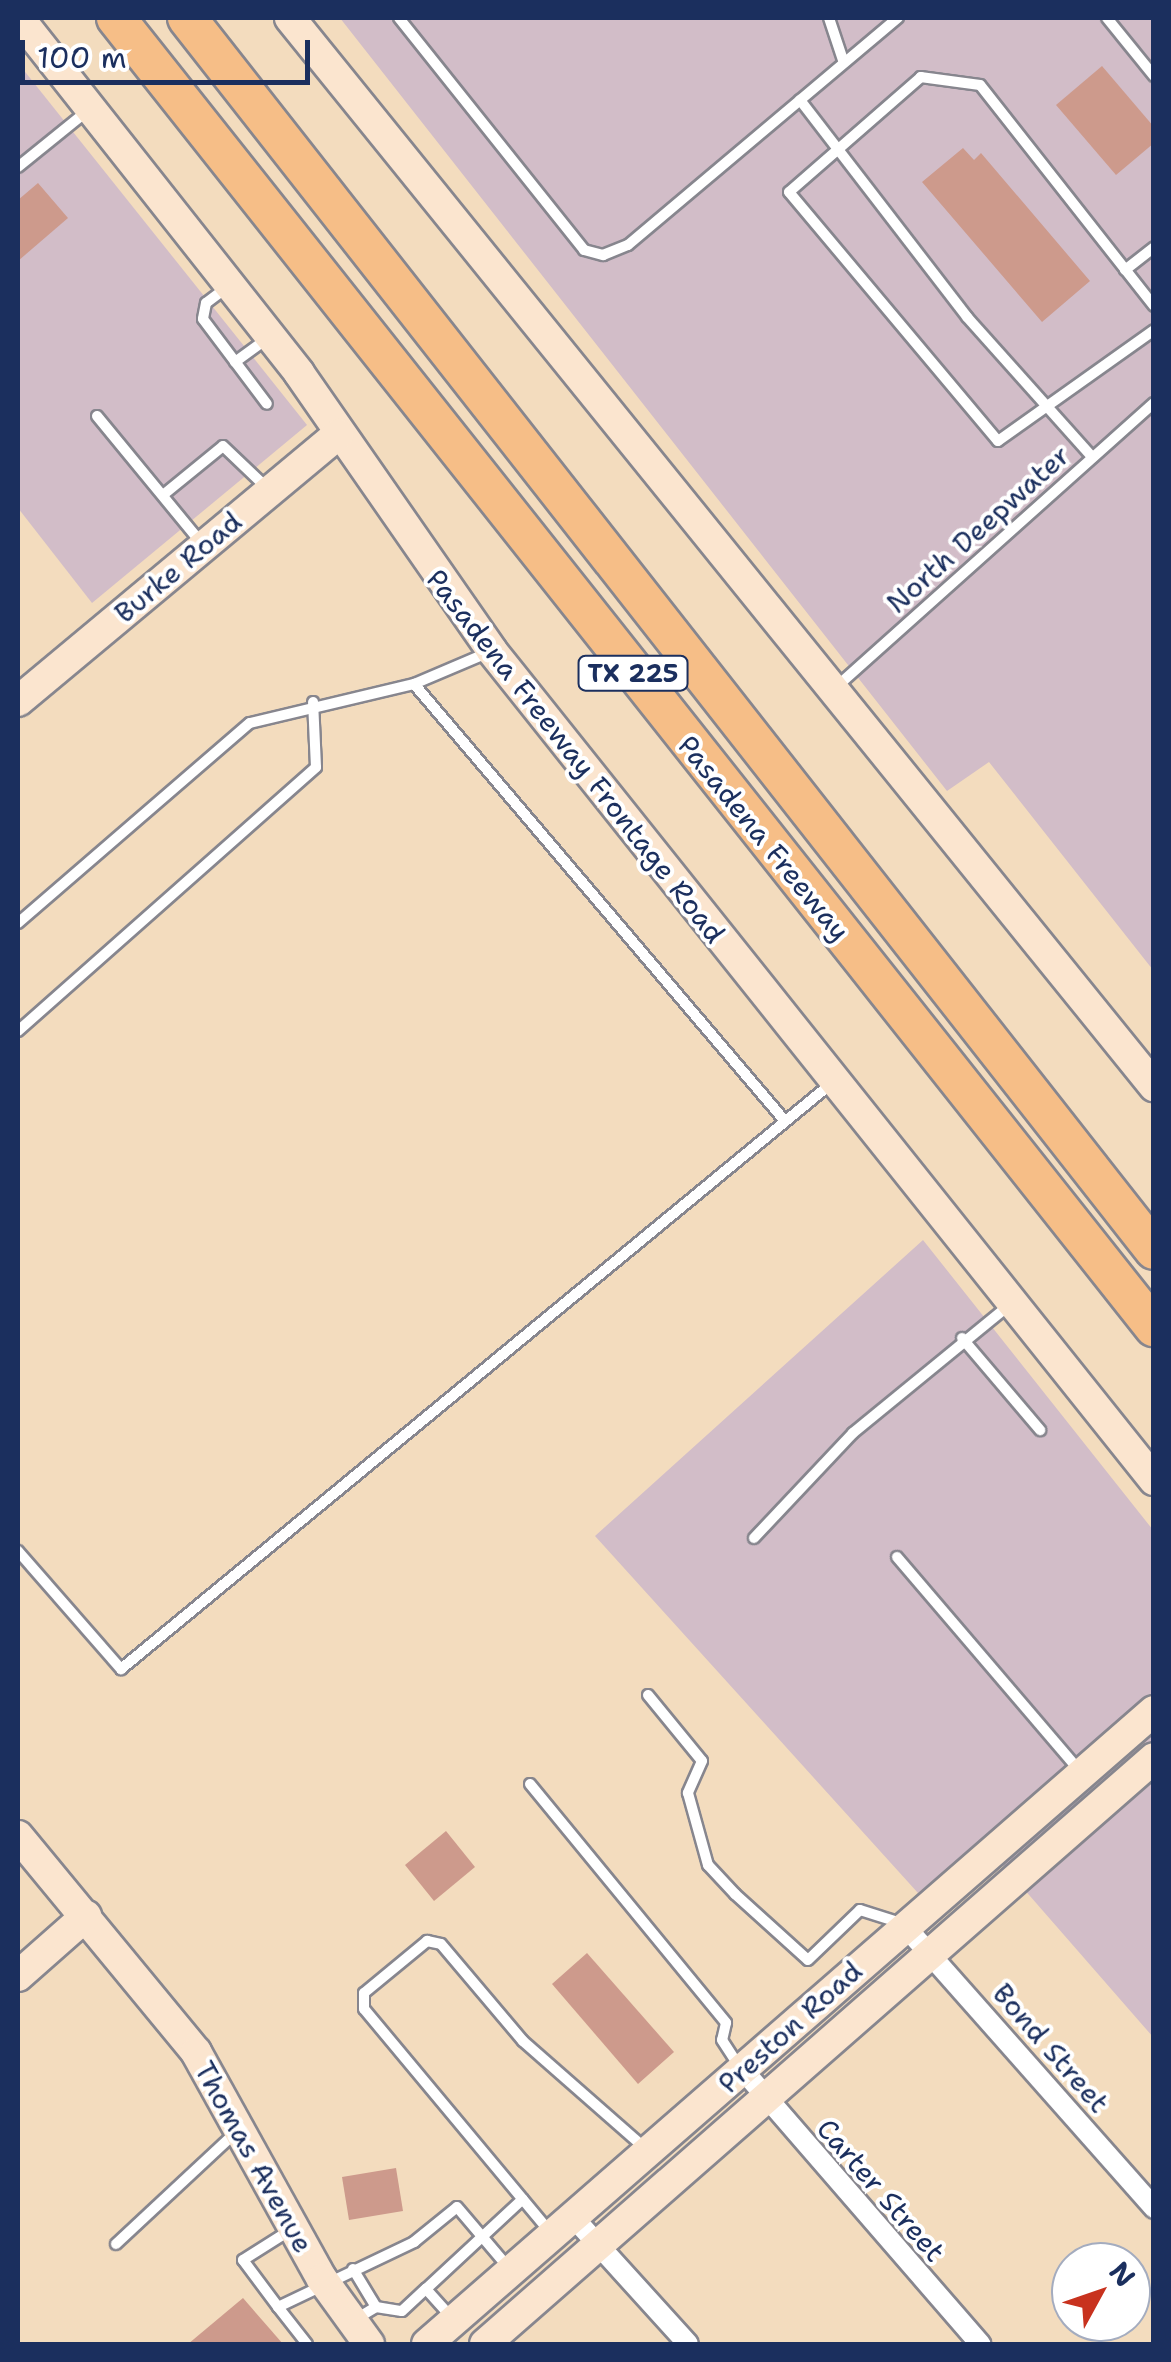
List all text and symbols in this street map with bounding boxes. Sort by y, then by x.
scale bar [25,20,315,82]
text: 100 m [37,37,127,78]
street label: North Deepwater [880,438,1076,620]
street label: Burke Road [108,504,248,630]
street label: Pasadena Freeway Frontage Road [420,562,732,950]
road number: TX 225 [576,653,690,693]
street label: Pasadena Freeway [671,729,857,947]
street label: Preston Road [711,1954,869,2100]
street label: Bond Street [986,1977,1116,2119]
street label: Thomas Avenue [188,2055,320,2259]
street label: Carter Street [810,2112,952,2268]
north arrow [1051,2242,1151,2342]
text: N [1101,2253,1144,2295]

